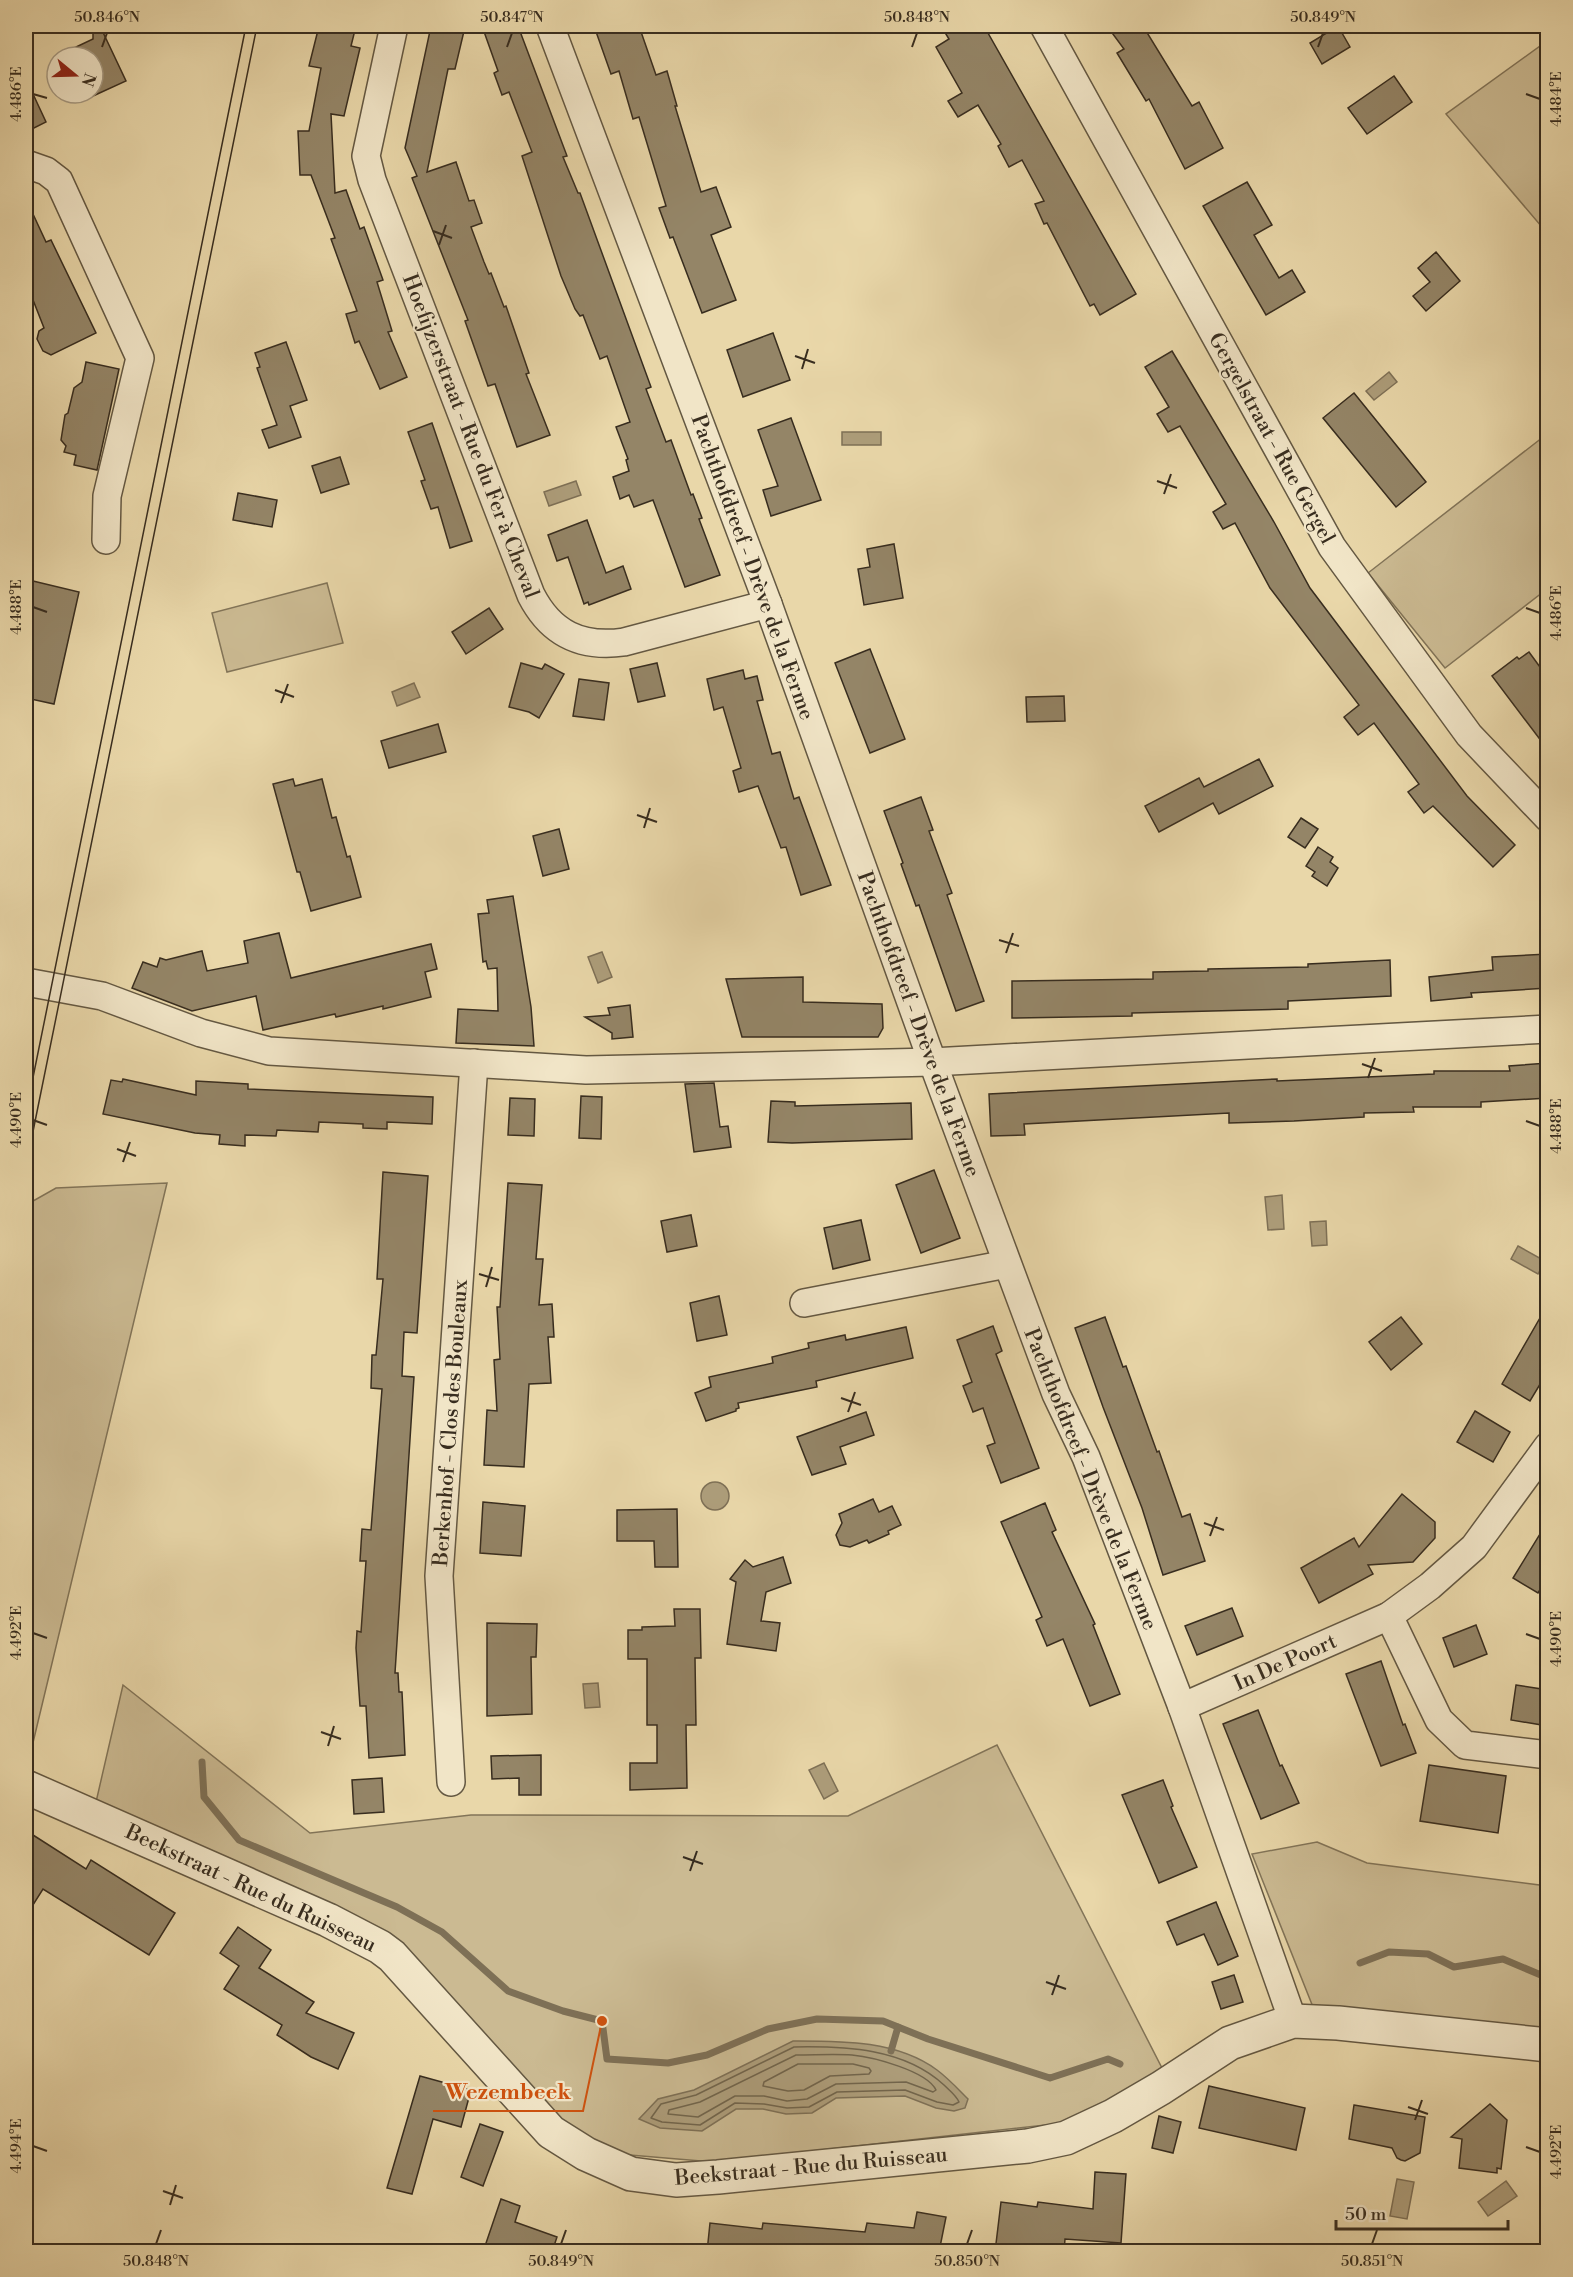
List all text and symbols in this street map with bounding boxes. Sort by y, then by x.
text: 50.846°N [74,8,140,27]
text: 50.847°N [480,8,544,27]
text: 50.848°N [884,8,950,27]
text: 50.849°N [1290,8,1356,27]
north arrow [45,45,105,105]
text: 4.486°E [7,66,26,122]
text: N [77,70,100,89]
text: 4.484°E [1547,71,1566,127]
street label: Hoefijzerstraat - Rue du Fer à Cheval [396,270,544,602]
street label: Gergelstraat - Rue Gergel [1202,328,1340,549]
street label: Pachthofdreef - Drève de la Ferme [685,411,820,724]
text: 4.488°E [7,579,26,635]
text: 4.486°E [1547,585,1566,641]
street label: Pachthofdreef - Drève de la Ferme [851,868,986,1181]
text: 4.490°E [7,1092,26,1148]
text: 4.488°E [1547,1098,1566,1154]
street label: Berkenhof - Clos des Bouleaux [428,1279,474,1568]
street label: Pachthofdreef - Drève de la Ferme [1018,1325,1163,1634]
text: 4.492°E [7,1606,26,1660]
text: 4.490°E [1547,1611,1566,1667]
street label: In De Poort [1230,1629,1341,1697]
street label: Beekstraat - Rue du Ruisseau [120,1819,380,1959]
callout: Wezembeek [433,2071,583,2111]
text: Wezembeek [444,2079,571,2106]
text: 4.494°E [7,2118,26,2174]
text: 4.492°E [1547,2125,1566,2179]
street label: Beekstraat - Rue du Ruisseau [673,2142,949,2192]
scale bar [1336,2193,1508,2231]
text: 50 m [1345,2203,1387,2226]
text: 50.848°N [123,2252,189,2271]
text: 50.849°N [528,2252,594,2271]
text: 50.850°N [934,2252,1000,2271]
text: 50.851°N [1341,2252,1403,2271]

